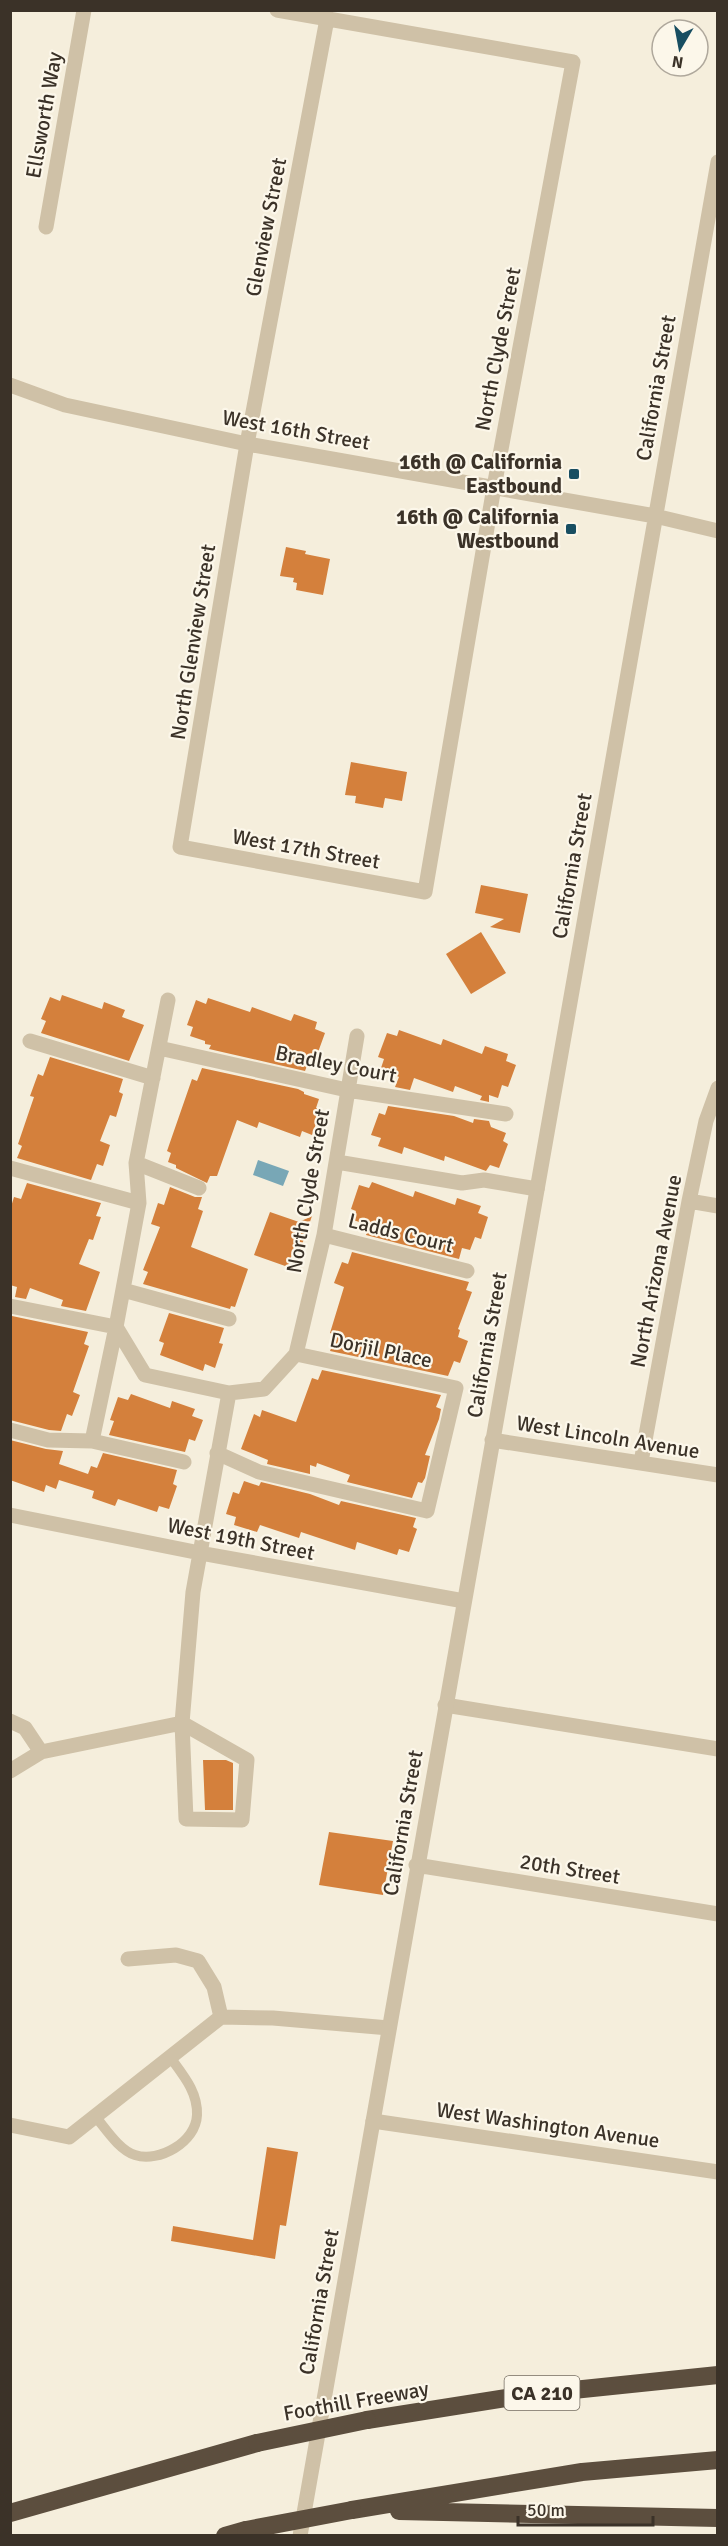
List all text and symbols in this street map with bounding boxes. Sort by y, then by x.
north arrow [650,18,710,78]
street label: Ellsworth Way [20,50,68,180]
text: N [670,51,685,73]
street label: Glenview Street [240,155,292,299]
street label: North Clyde Street [469,265,527,433]
street label: California Street [630,313,682,463]
street label: West 16th Street [220,404,372,456]
place label: 16th @ California Eastbound [399,449,562,499]
marker: 16th @ California Eastbound [567,467,581,481]
place label: 16th @ California Westbound [396,504,559,554]
marker: 16th @ California Westbound [564,522,578,536]
street label: North Glenview Street [165,542,221,742]
street label: California Street [546,791,598,941]
street label: West 17th Street [230,823,382,875]
street label: Bradley Court [273,1040,399,1088]
street label: North Clyde Street [281,1107,335,1275]
street label: North Arizona Avenue [625,1172,687,1370]
street label: Ladds Court [346,1207,456,1259]
street label: California Street [461,1270,513,1420]
street label: Dorjil Place [327,1326,435,1374]
street label: West Lincoln Avenue [515,1410,701,1464]
street label: West 19th Street [165,1512,317,1566]
street label: California Street [377,1748,429,1898]
street label: 20th Street [518,1848,622,1890]
street label: West Washington Avenue [435,2096,661,2154]
street label: California Street [293,2227,345,2377]
street label: Foothill Freeway [281,2375,431,2427]
road number: CA 210 [504,2376,580,2410]
scale bar [518,2489,653,2527]
text: 50 m [527,2499,565,2521]

